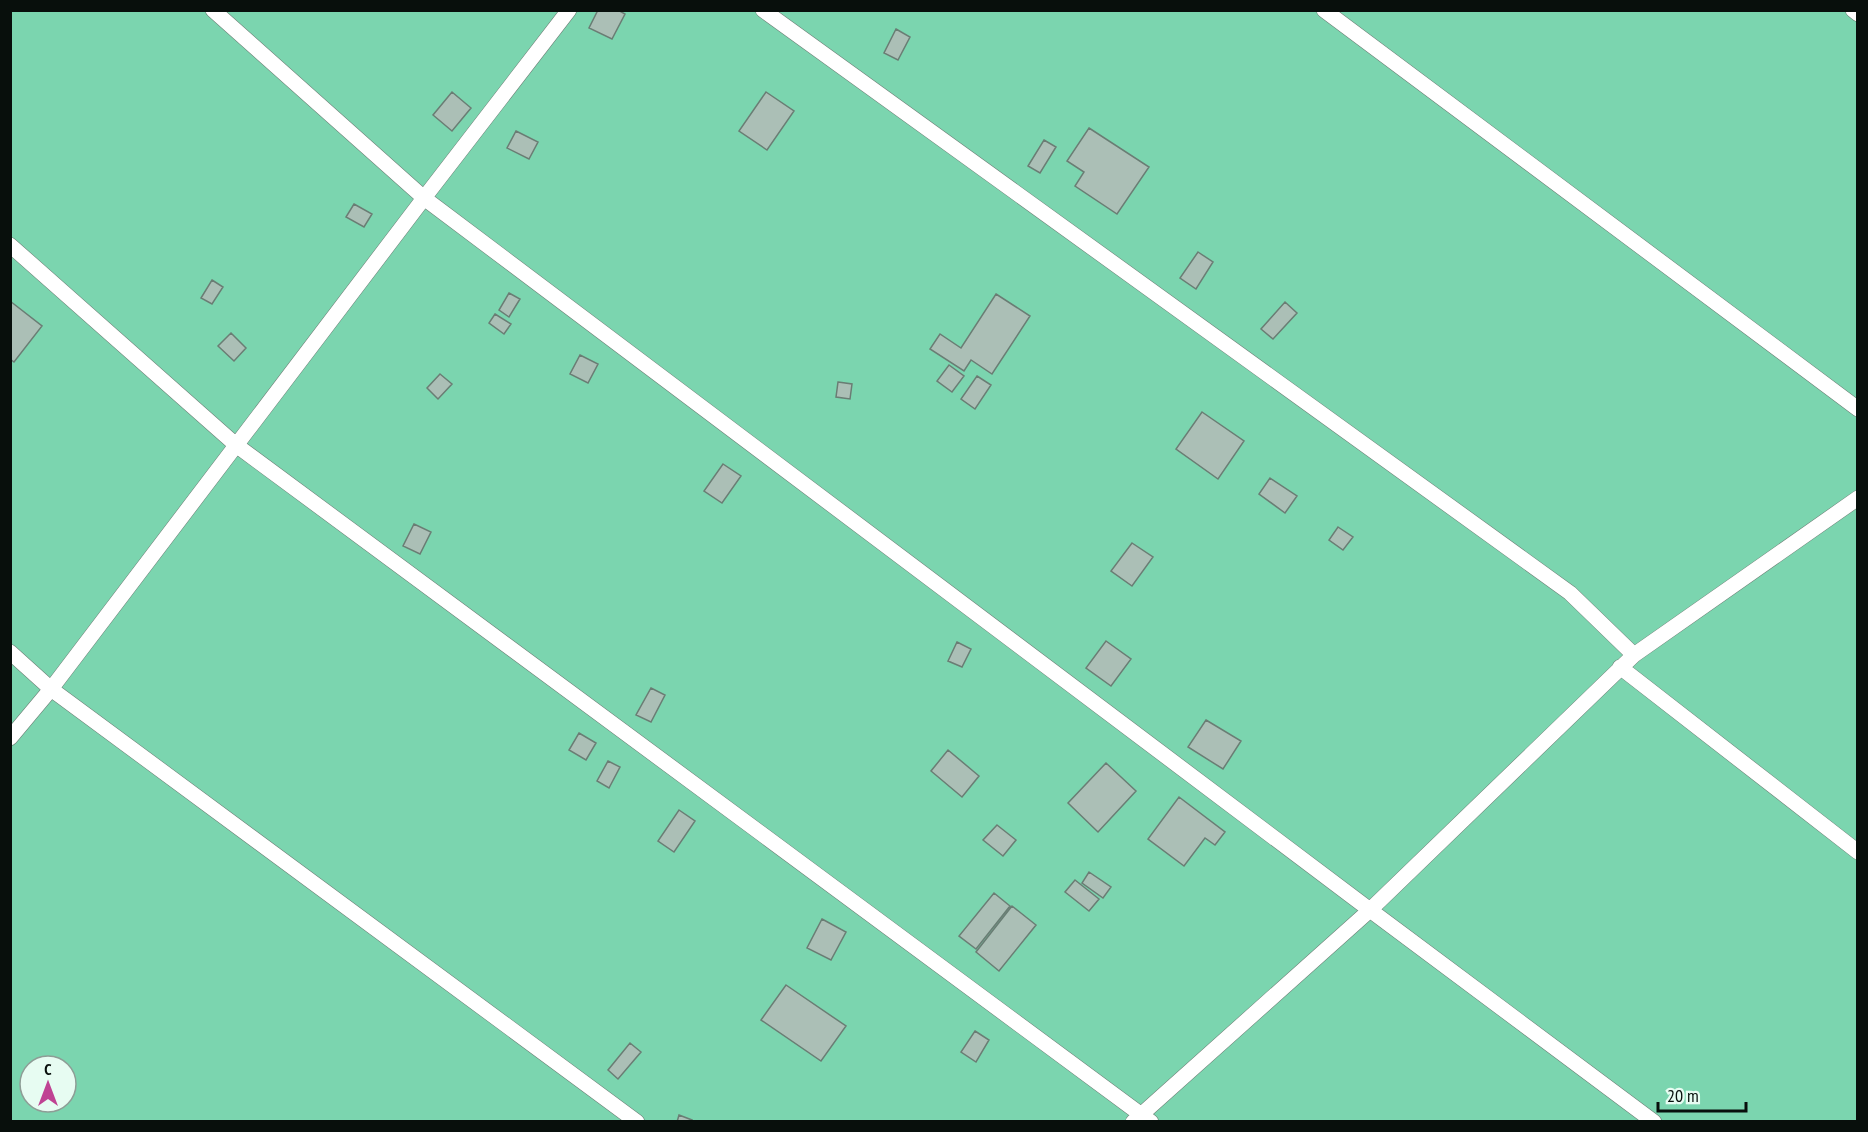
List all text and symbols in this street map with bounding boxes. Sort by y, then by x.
north arrow [18,1054,78,1114]
text: С [44,1059,52,1079]
scale bar [1658,1075,1746,1113]
text: 20 m [1667,1084,1699,1107]

